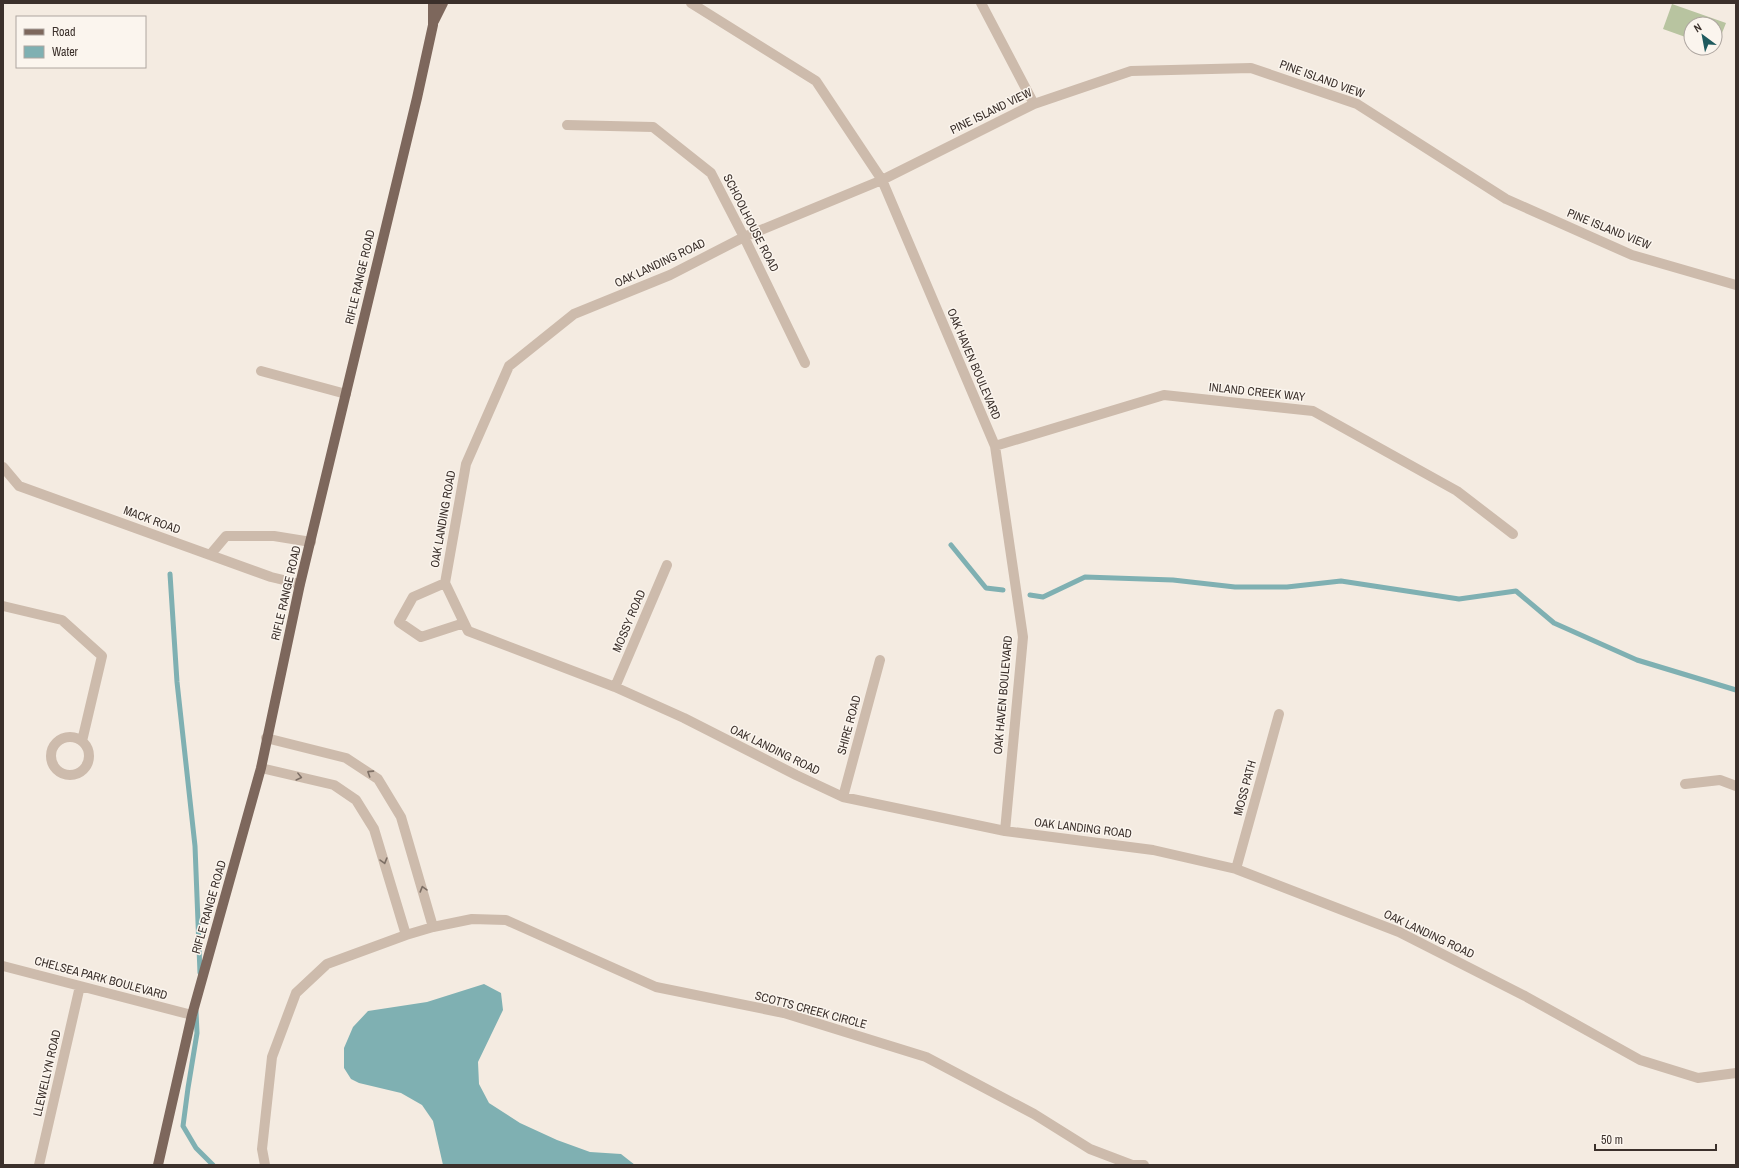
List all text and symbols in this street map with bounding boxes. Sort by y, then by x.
legend [16,16,146,68]
north arrow [1683,16,1723,56]
text: N [1691,20,1704,35]
text: Road [52,24,76,40]
text: Water [52,44,79,60]
street label: PINE ISLAND VIEW [1277,56,1367,102]
street label: PINE ISLAND VIEW [947,84,1035,138]
street label: SCHOOLHOUSE ROAD [719,171,783,275]
street label: PINE ISLAND VIEW [1565,205,1654,253]
street label: RIFLE RANGE ROAD [341,228,379,326]
street label: OAK LANDING ROAD [612,235,708,291]
street label: OAK HAVEN BOULEVARD [943,306,1005,422]
street label: INLAND CREEK WAY [1208,379,1306,405]
street label: OAK LANDING ROAD [427,469,459,569]
street label: MACK ROAD [121,502,183,538]
street label: RIFLE RANGE ROAD [267,544,305,642]
street label: MOSSY ROAD [609,587,649,655]
street label: OAK HAVEN BOULEVARD [990,635,1016,755]
street label: SHIRE ROAD [833,693,865,757]
street label: OAK LANDING ROAD [727,721,823,779]
street label: MOSS PATH [1230,759,1260,817]
one-way arrow [367,771,374,778]
one-way arrow [296,772,302,780]
street label: OAK LANDING ROAD [1033,814,1133,842]
one-way arrow [379,857,388,864]
street label: RIFLE RANGE ROAD [188,858,230,956]
one-way arrow [419,886,427,893]
street label: OAK LANDING ROAD [1381,906,1477,962]
street label: CHELSEA PARK BOULEVARD [33,953,169,1003]
street label: SCOTTS CREEK CIRCLE [753,987,869,1033]
street label: LLEWELLYN ROAD [29,1028,65,1118]
scale bar [1595,1126,1716,1152]
text: 50 m [1601,1132,1623,1148]

